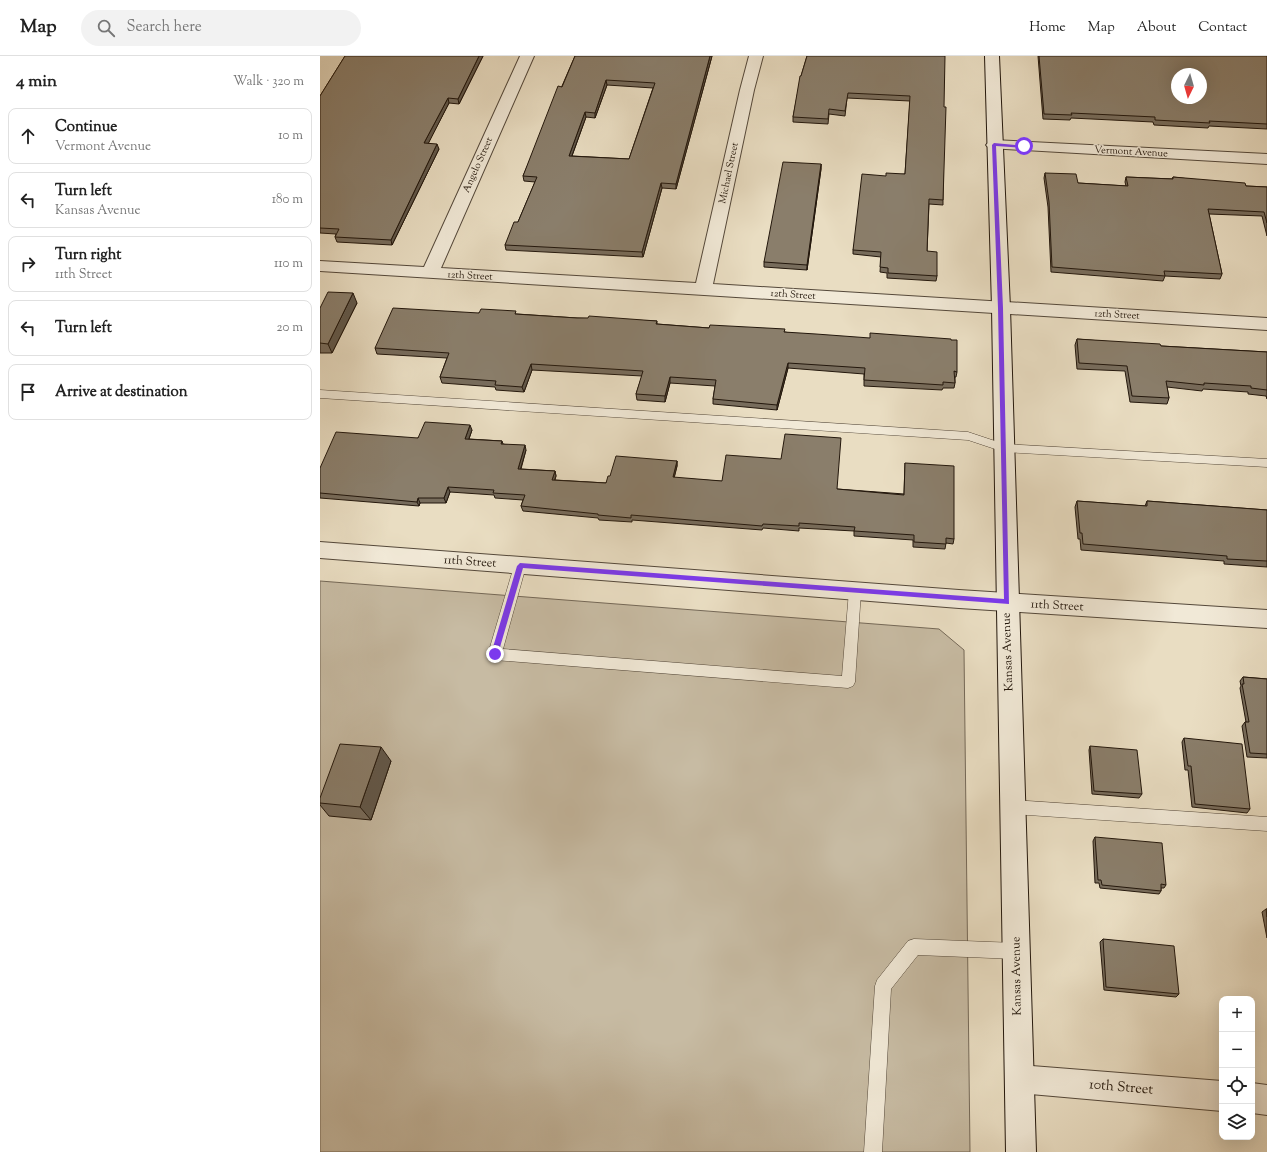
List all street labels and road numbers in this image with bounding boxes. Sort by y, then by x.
street label: Angelo Street [459,134,497,195]
street label: Michael Street [715,140,743,205]
street label: Vermont Avenue [1094,143,1169,161]
street label: 12th Street [447,267,494,285]
street label: 12th Street [770,286,817,304]
street label: 12th Street [1094,306,1141,324]
street label: 11th Street [443,551,497,573]
street label: 11th Street [1030,596,1084,616]
street label: Kansas Avenue [998,612,1018,692]
street label: Kansas Avenue [1007,936,1027,1016]
street label: 10th Street [1088,1075,1154,1101]

